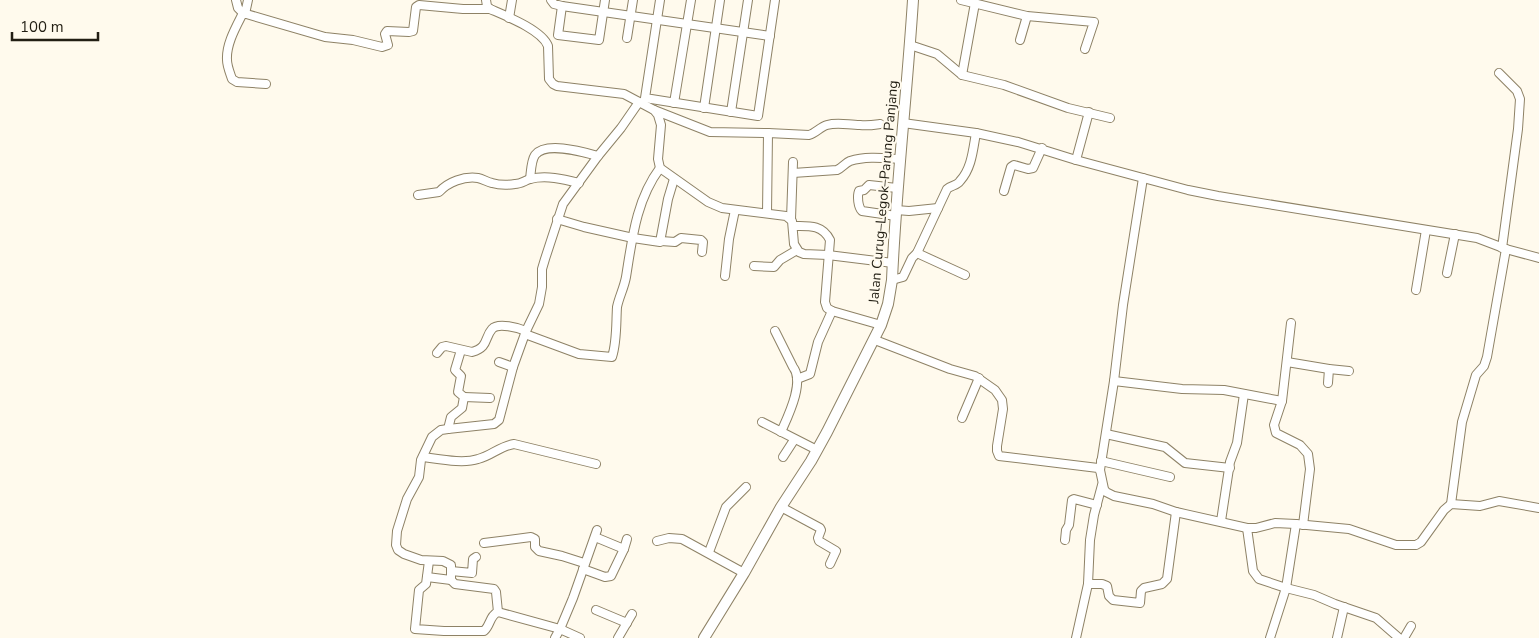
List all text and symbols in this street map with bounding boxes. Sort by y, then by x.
scale bar [12,10,99,42]
text: 100 m [20,17,64,37]
street label: Jalan Curug–Legok–Parung Panjang [864,80,903,306]

